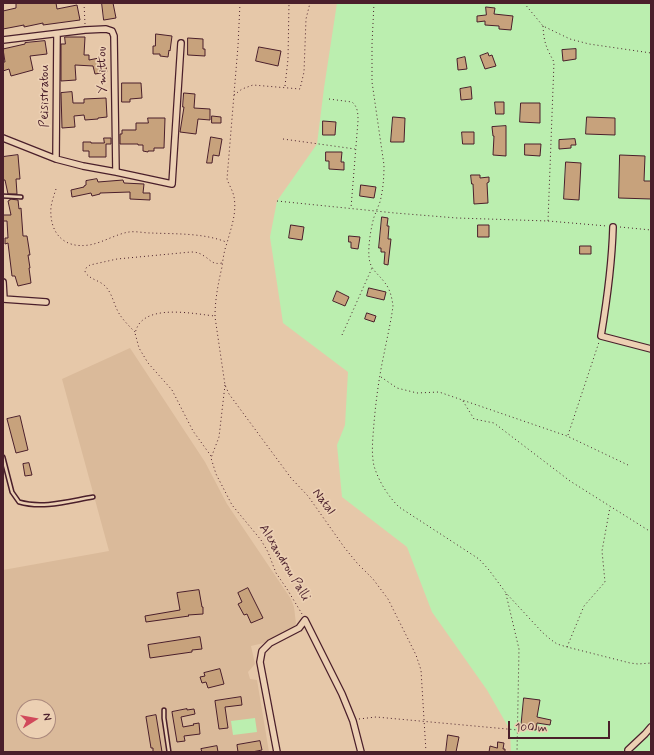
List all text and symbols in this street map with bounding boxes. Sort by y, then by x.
street label: Ymittou [95,46,111,94]
street label: Peisistratou [37,64,53,128]
street label: Natal [308,486,338,518]
street label: Alexandrou Palli [255,522,313,604]
north arrow [16,699,56,739]
text: N [39,712,54,722]
scale bar [510,713,612,739]
text: 100 m [515,720,547,736]

